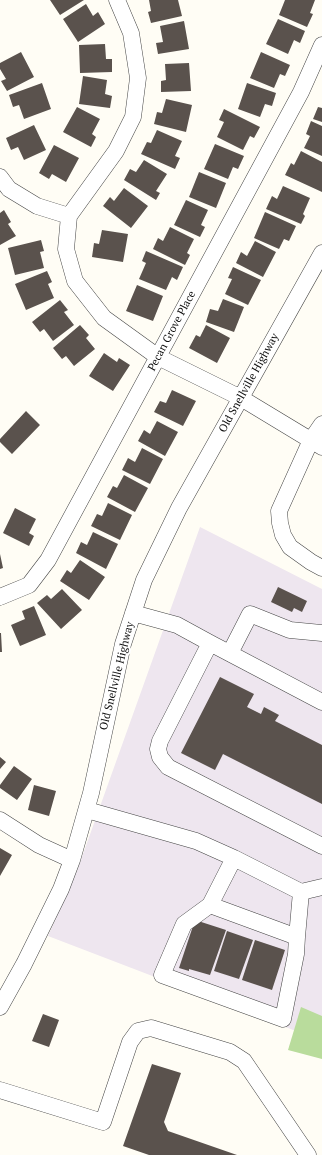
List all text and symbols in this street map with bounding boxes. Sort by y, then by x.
street label: Pecan Grove Place [145,289,199,373]
street label: Old Snellville Highway [216,331,282,435]
street label: Old Snellville Highway [97,620,137,732]

